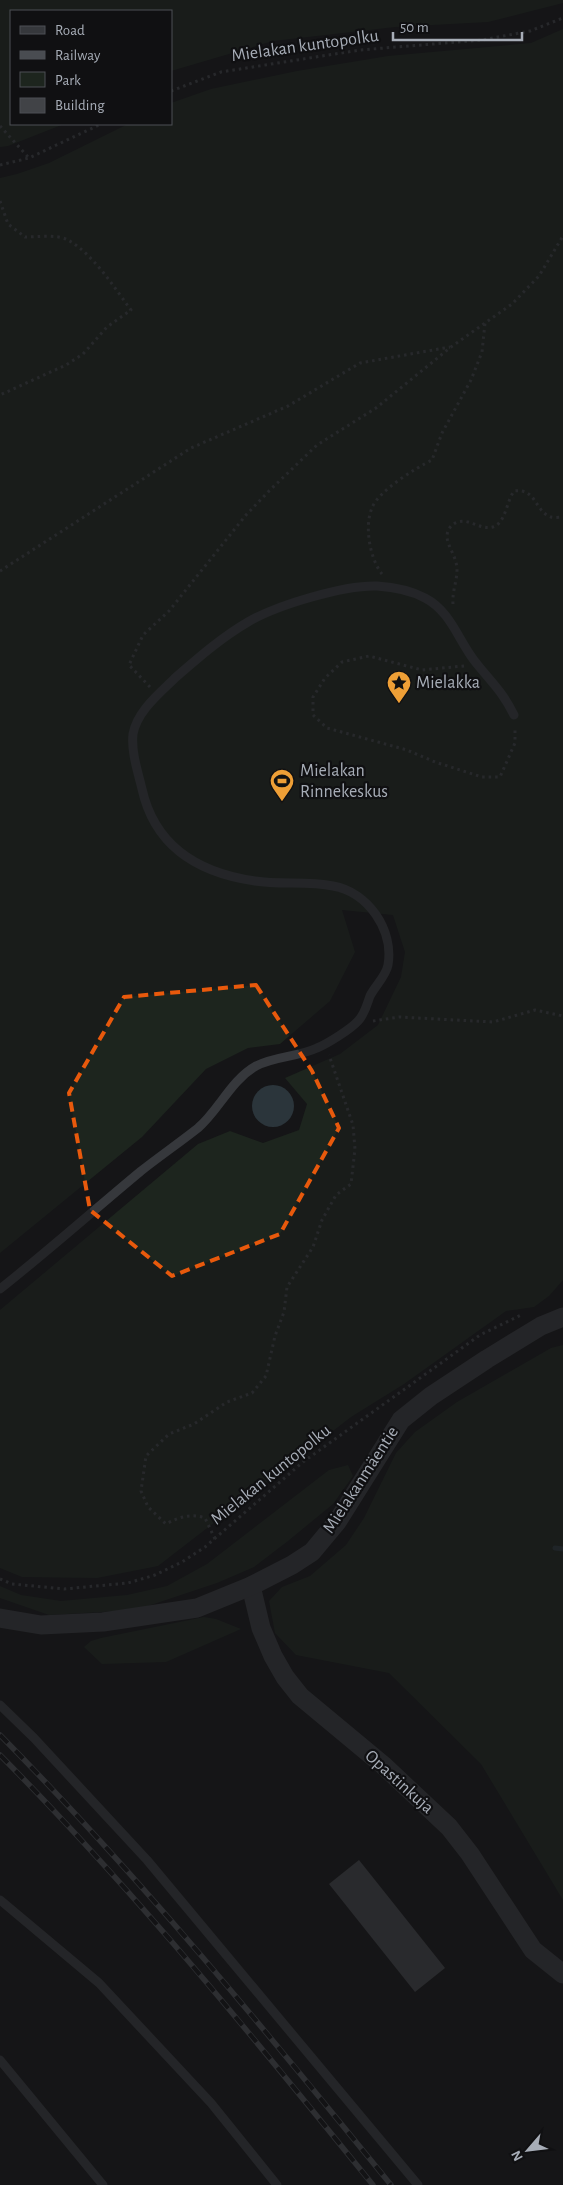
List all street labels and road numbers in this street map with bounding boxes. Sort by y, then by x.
street label: Mielakan kuntopolku [230,27,380,65]
street label: Mielakan kuntopolku [208,1421,334,1529]
street label: Mielakanmäentie [320,1423,402,1537]
street label: Opastinkuja [361,1747,437,1817]

